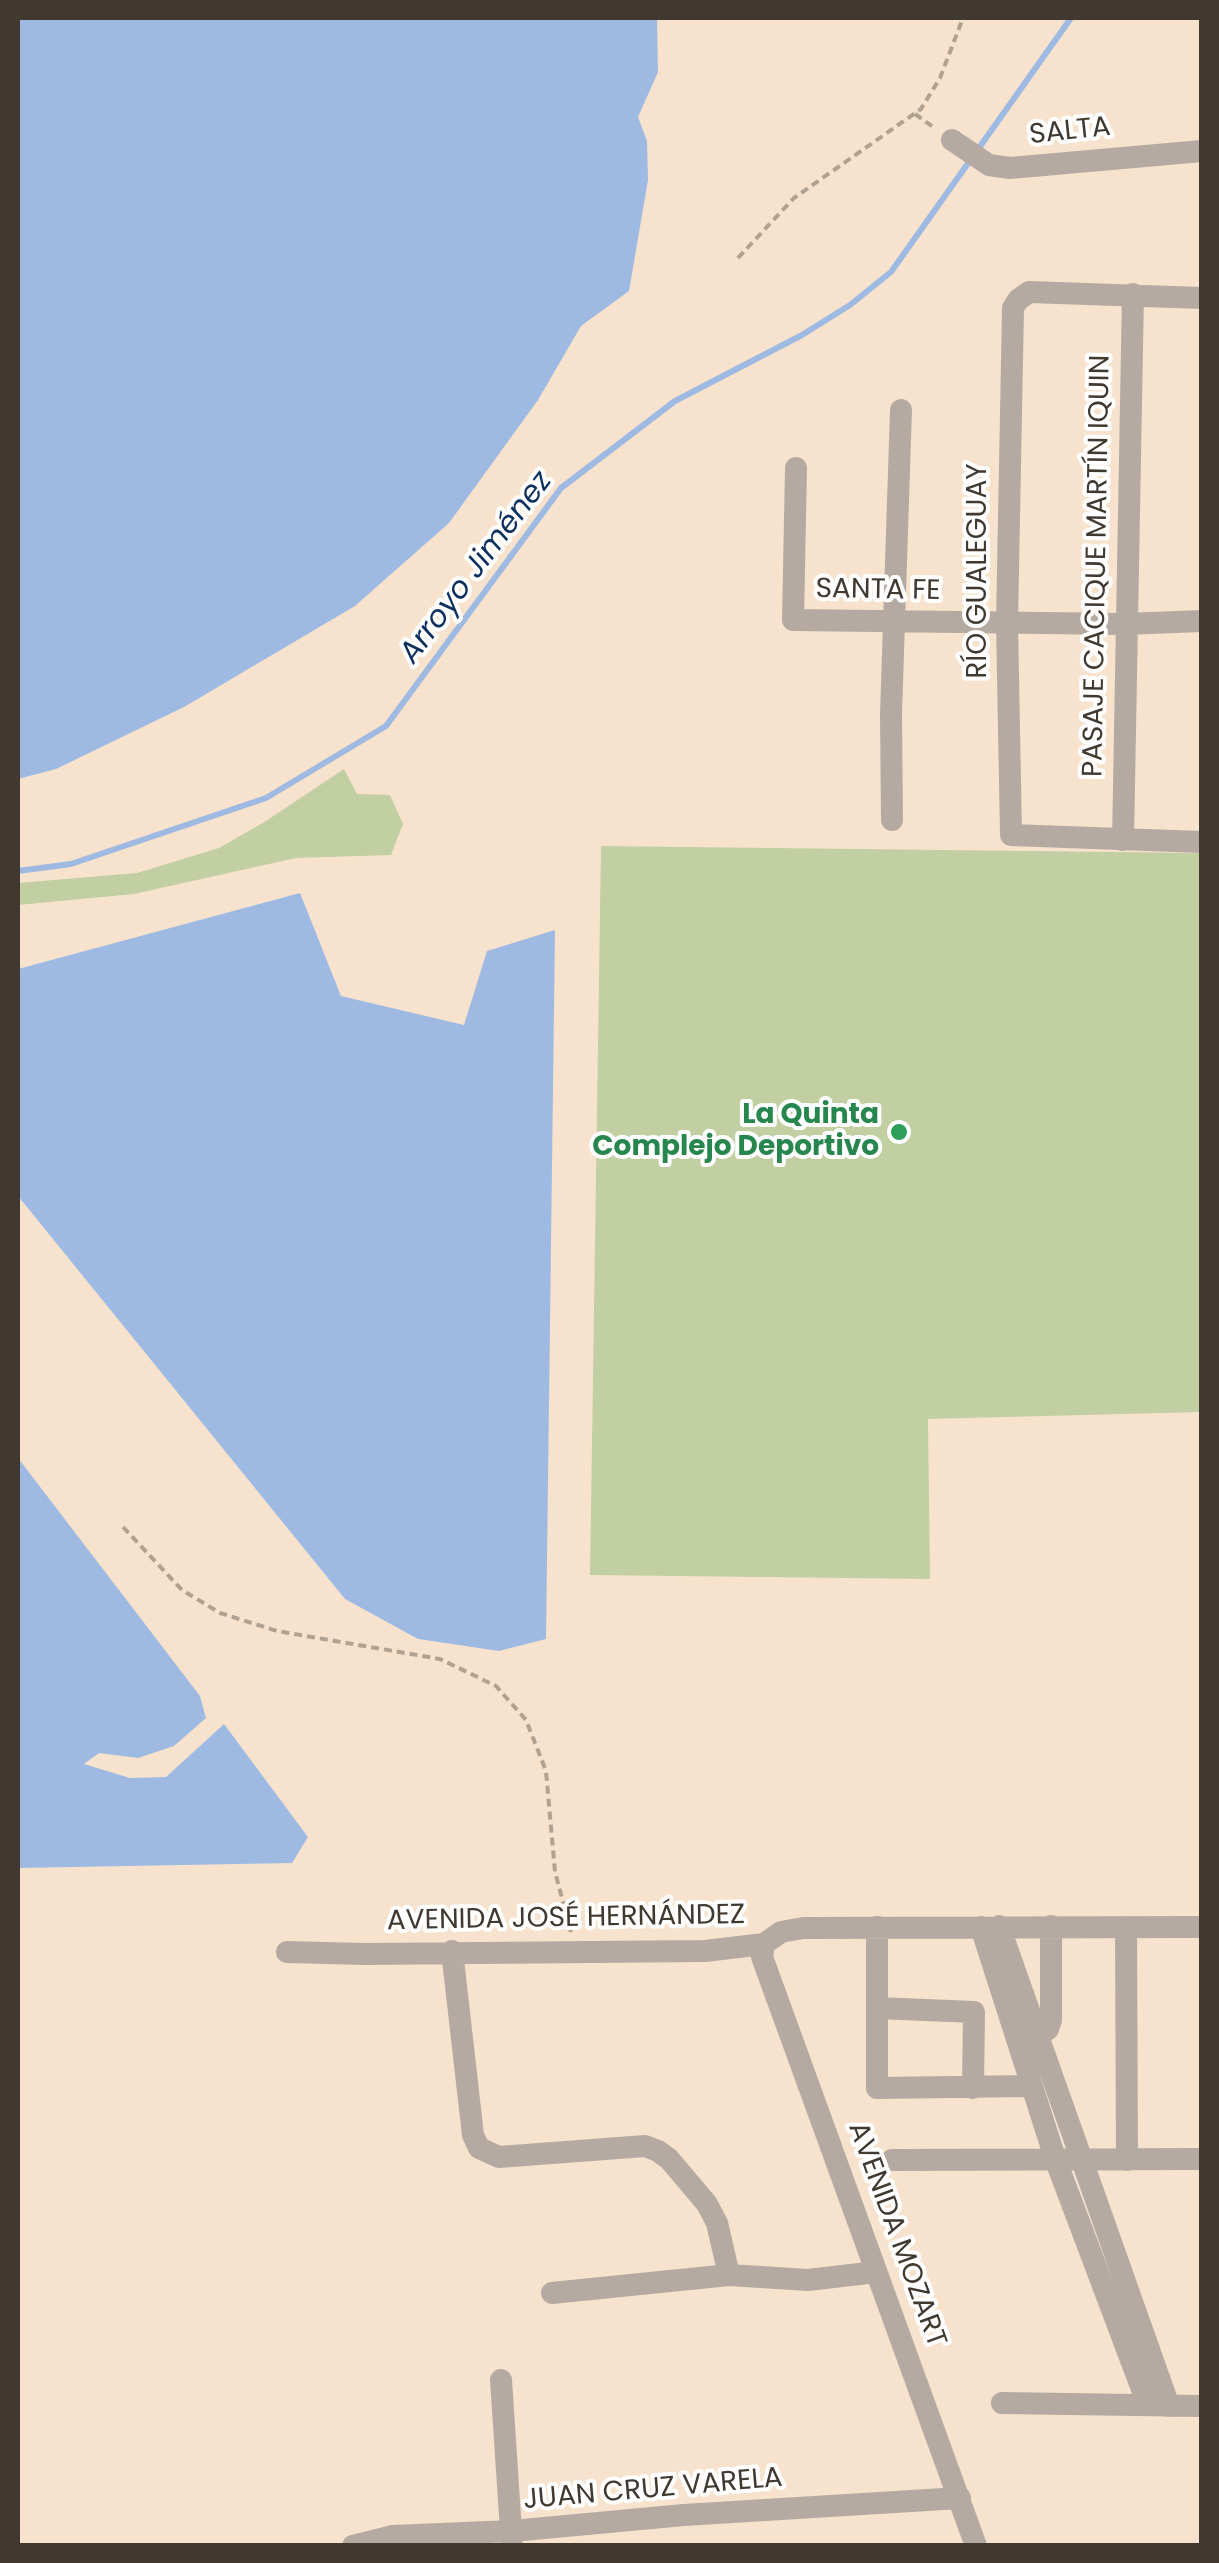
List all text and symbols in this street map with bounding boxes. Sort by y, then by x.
street label: SALTA [1028,111,1112,153]
street label: PASAJE CACIQUE MARTÍN IQUIN [1078,354,1118,778]
street label: RÍO GUALEGUAY [962,463,996,679]
water label: Arroyo Jiménez [393,465,561,671]
street label: SANTA FE [815,573,941,609]
place label: La Quinta Complejo Deportivo [592,1099,879,1165]
marker: La Quinta Complejo Deportivo [888,1121,910,1143]
street label: AVENIDA JOSÉ HERNÁNDEZ [387,1899,745,1939]
street label: AVENIDA MOZART [840,2118,952,2352]
street label: JUAN CRUZ VARELA [522,2462,784,2518]

